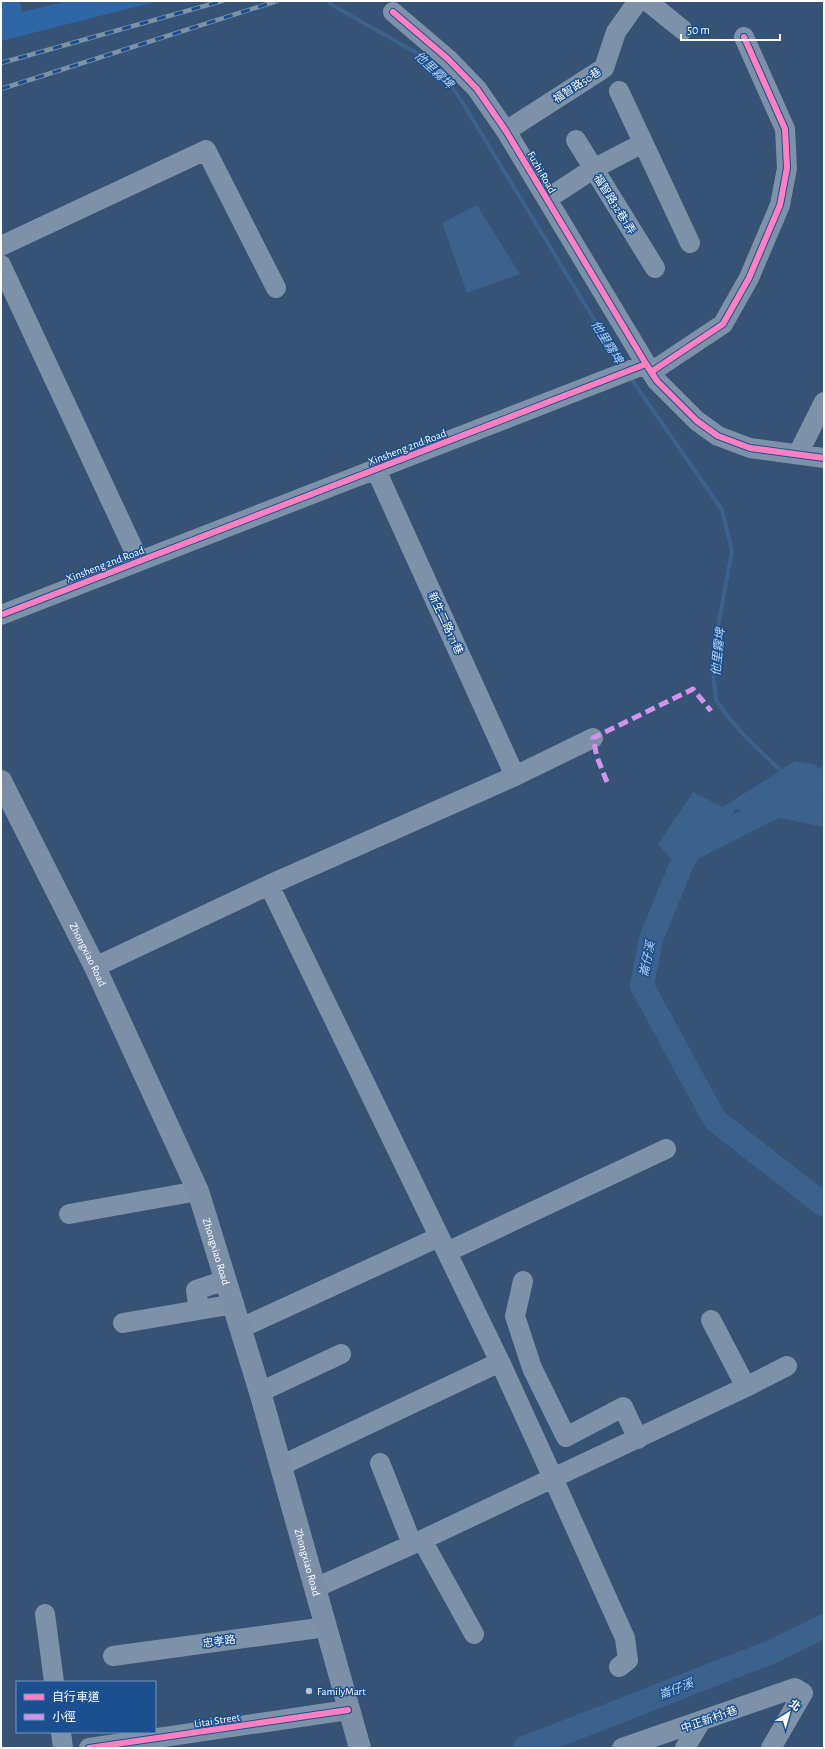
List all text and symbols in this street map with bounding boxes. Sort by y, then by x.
scale bar [681,16,780,42]
text: 50 m [687,24,710,36]
water label: 他里霧埤 [412,49,458,92]
street label: 福智路50巷 [551,65,603,105]
street label: Fuzhi Road [525,149,558,195]
street label: 福智路32巷1弄 [592,172,638,236]
water label: 他里霧埤 [589,318,627,367]
street label: Xinsheng 2nd Road [367,427,448,467]
street label: Xinsheng 2nd Road [65,544,146,584]
street label: 新生二路171巷 [426,590,466,656]
water label: 他里霧埤 [709,625,727,677]
street label: Zhongxiao Road [67,921,108,988]
water label: 崙仔溪 [636,938,657,978]
street label: Zhongxiao Road [201,1217,232,1287]
street label: Zhongxiao Road [293,1527,322,1598]
street label: 忠孝路 [202,1633,236,1649]
water label: 崙仔溪 [657,1675,697,1701]
legend [16,1681,156,1733]
marker: FamilyMart [304,1686,314,1696]
place label: FamilyMart [317,1686,366,1697]
text: 自行車道 [52,1690,100,1703]
north arrow [769,1693,809,1733]
text: 北 [787,1698,802,1713]
street label: 中正新村1巷 [679,1704,739,1734]
text: 小徑 [52,1710,76,1723]
street label: Litai Street [193,1711,241,1730]

